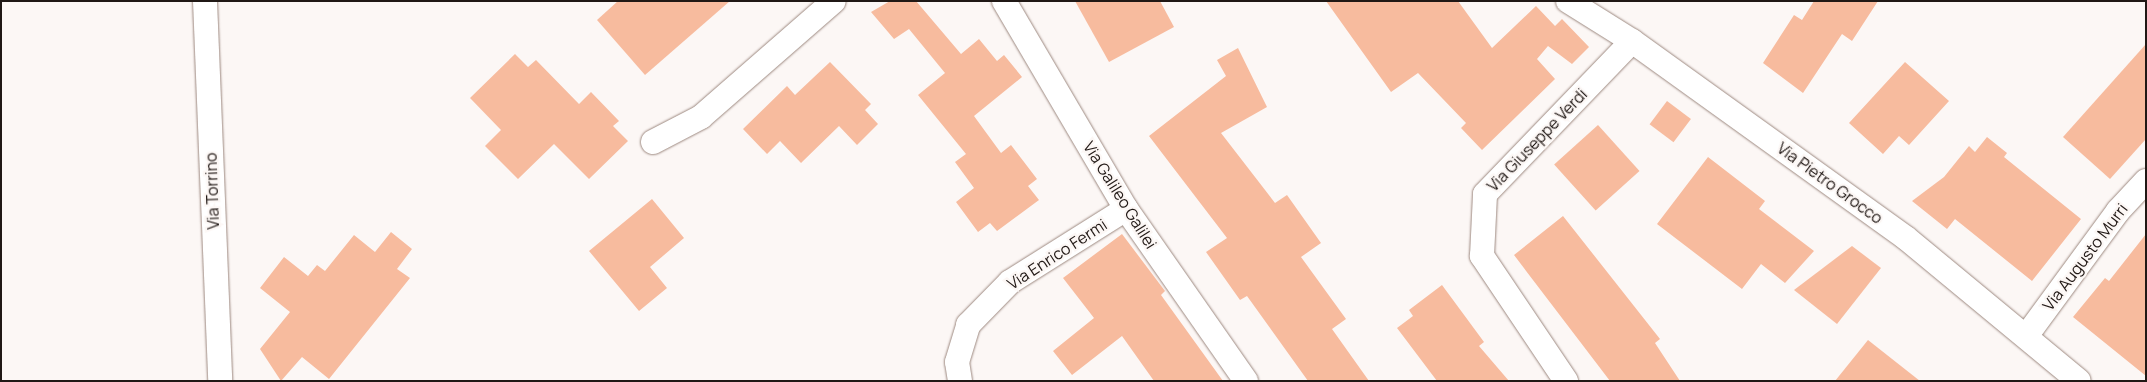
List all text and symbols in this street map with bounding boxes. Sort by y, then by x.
street label: Via Giuseppe Verdi [1483,85,1591,195]
street label: Via Galileo Galilei [1079,138,1161,252]
street label: Via Pietro Grocco [1774,138,1886,228]
street label: Via Torrino [201,152,223,230]
street label: Via Augusto Murri [2038,200,2132,314]
street label: Via Enrico Fermi [1004,215,1110,293]

